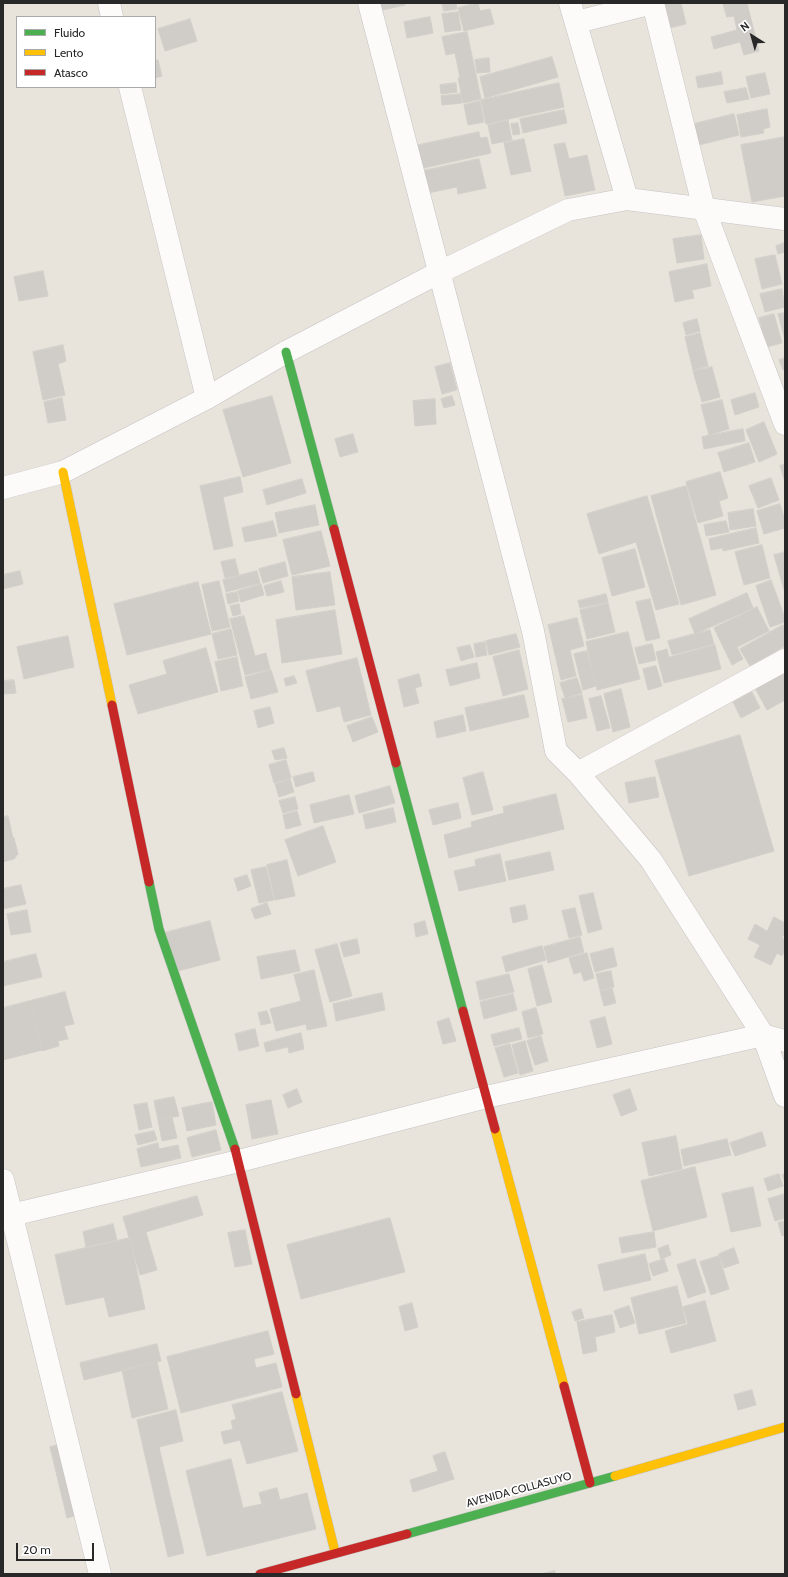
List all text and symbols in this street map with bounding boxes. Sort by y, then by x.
legend [16,16,156,88]
north arrow [732,16,772,56]
text: N [737,18,752,34]
text: Fluido [54,25,85,40]
text: Lento [54,45,83,60]
text: Atasco [54,65,88,80]
street label: AVENIDA COLLASUYO [465,1470,573,1510]
scale bar [18,1535,96,1561]
text: 20 m [23,1542,51,1557]

